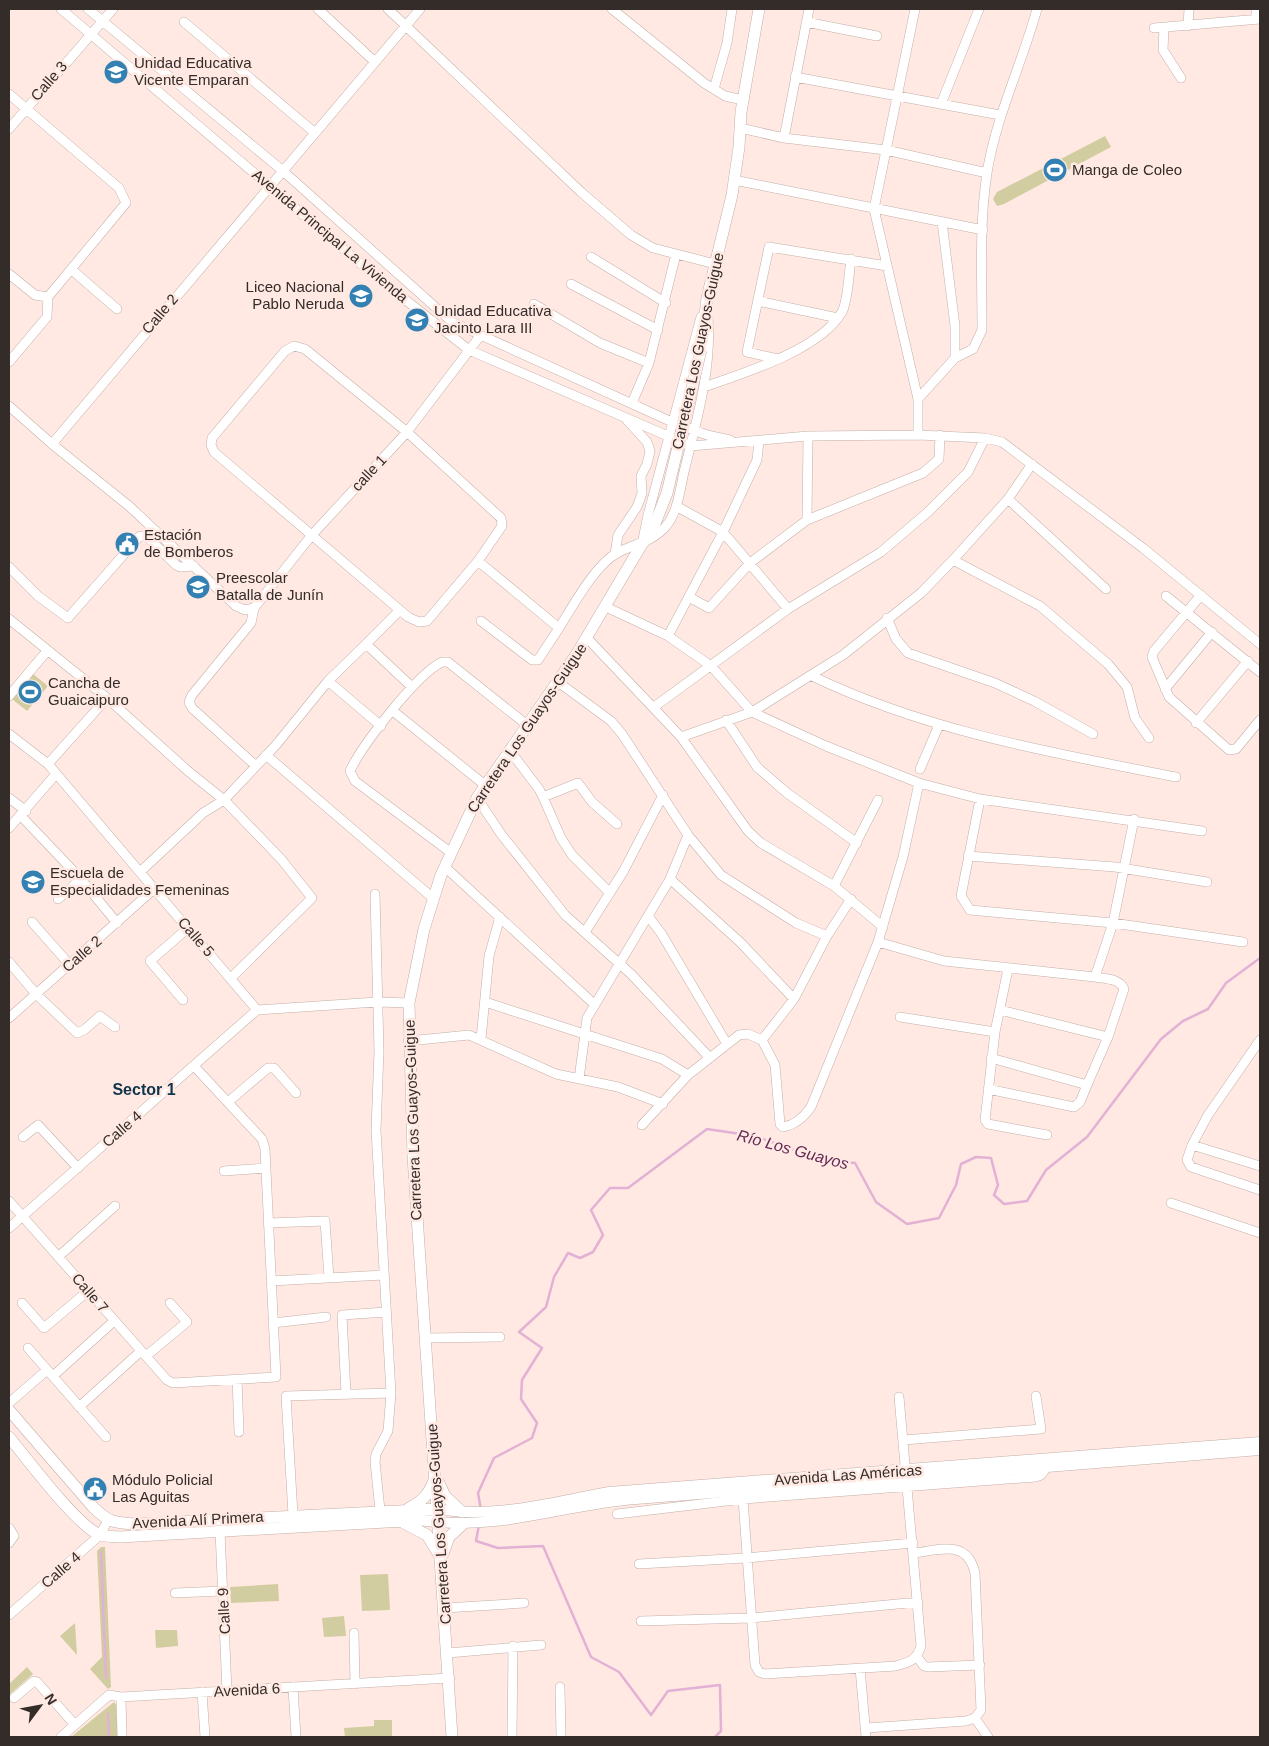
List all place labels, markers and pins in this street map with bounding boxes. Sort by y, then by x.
place label: Unidad Educativa Vicente Emparan [134,54,252,88]
school or university icon: Unidad Educativa Vicente Emparan [103,59,129,85]
sports icon: Manga de Coleo [1042,157,1068,183]
place label: Manga de Coleo [1072,161,1182,178]
place label: Liceo Nacional Pablo Neruda [246,278,345,312]
school or university icon: Liceo Nacional Pablo Neruda [348,283,374,309]
place label: Unidad Educativa Jacinto Lara III [434,302,552,336]
school or university icon: Unidad Educativa Jacinto Lara III [404,307,430,333]
place label: Estación de Bomberos [144,526,233,560]
public building icon: Estación de Bomberos [114,531,140,557]
place label: Preescolar Batalla de Junín [216,569,324,603]
school or university icon: Preescolar Batalla de Junín [185,574,211,600]
place label: Cancha de Guaicaipuro [48,674,129,708]
sports icon: Cancha de Guaicaipuro [17,679,43,705]
place label: Escuela de Especialidades Femeninas [50,864,229,898]
school or university icon: Escuela de Especialidades Femeninas [20,869,46,895]
place label: Módulo Policial Las Aguitas [112,1471,213,1505]
public building icon: Módulo Policial Las Aguitas [82,1476,108,1502]

